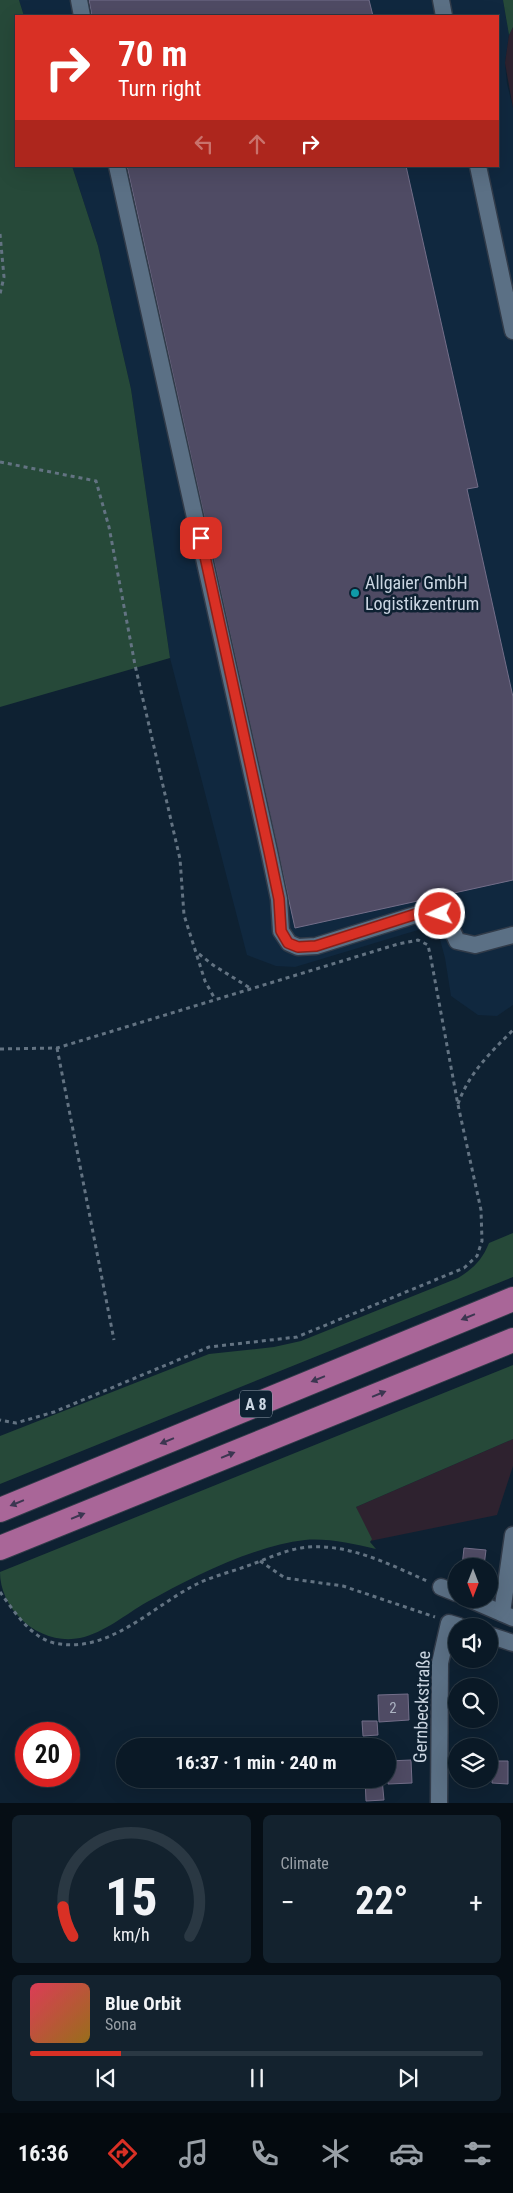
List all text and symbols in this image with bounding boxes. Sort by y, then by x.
text: 70 m [118,34,187,75]
icon: right [35,35,100,100]
text: Turn right [118,76,201,101]
icon: left [190,130,218,158]
icon: ahead [243,130,271,158]
icon: right [296,130,324,158]
pin [180,517,222,559]
icon: arrive [187,524,215,552]
place label: Allgaier GmbH Logistikzentrum [365,572,479,614]
marker: Allgaier GmbH Logistikzentrum [349,587,361,599]
position arrow [413,887,465,939]
one-way arrow [460,1313,475,1321]
one-way arrow [310,1375,325,1383]
road number: A 8 [240,1390,272,1418]
one-way arrow [372,1390,386,1398]
one-way arrow [159,1437,174,1445]
one-way arrow [221,1451,235,1459]
one-way arrow [9,1499,24,1507]
one-way arrow [71,1512,86,1520]
north arrow [448,1558,498,1608]
map controls [448,1558,498,1788]
button: sound [448,1618,498,1668]
street label: Gernbeckstraße [409,1651,434,1763]
button: search [448,1678,498,1728]
house number: 2 [389,1699,397,1717]
speed limit sign: 20 [15,1722,80,1787]
button: layers [448,1738,498,1788]
text: 16:37 · 1 min · 240 m [175,1751,337,1774]
text: Climate [281,1854,329,1873]
text: 15 [105,1867,158,1928]
text: 22° [355,1879,408,1923]
text: − [281,1886,295,1919]
text: + [469,1886,483,1919]
text: km/h [113,1924,150,1945]
text: Blue Orbit [105,1992,181,2015]
text: Sona [105,2015,137,2034]
icon: previous [92,2064,120,2092]
icon: pause [243,2064,271,2092]
icon: next [394,2064,422,2092]
icon: directions [105,2136,140,2171]
icon: music [176,2136,211,2171]
icon: phone [247,2136,282,2171]
icon: climate [318,2136,353,2171]
icon: car [389,2136,424,2171]
icon: filters [460,2136,495,2171]
text: 16:36 [18,2141,69,2166]

